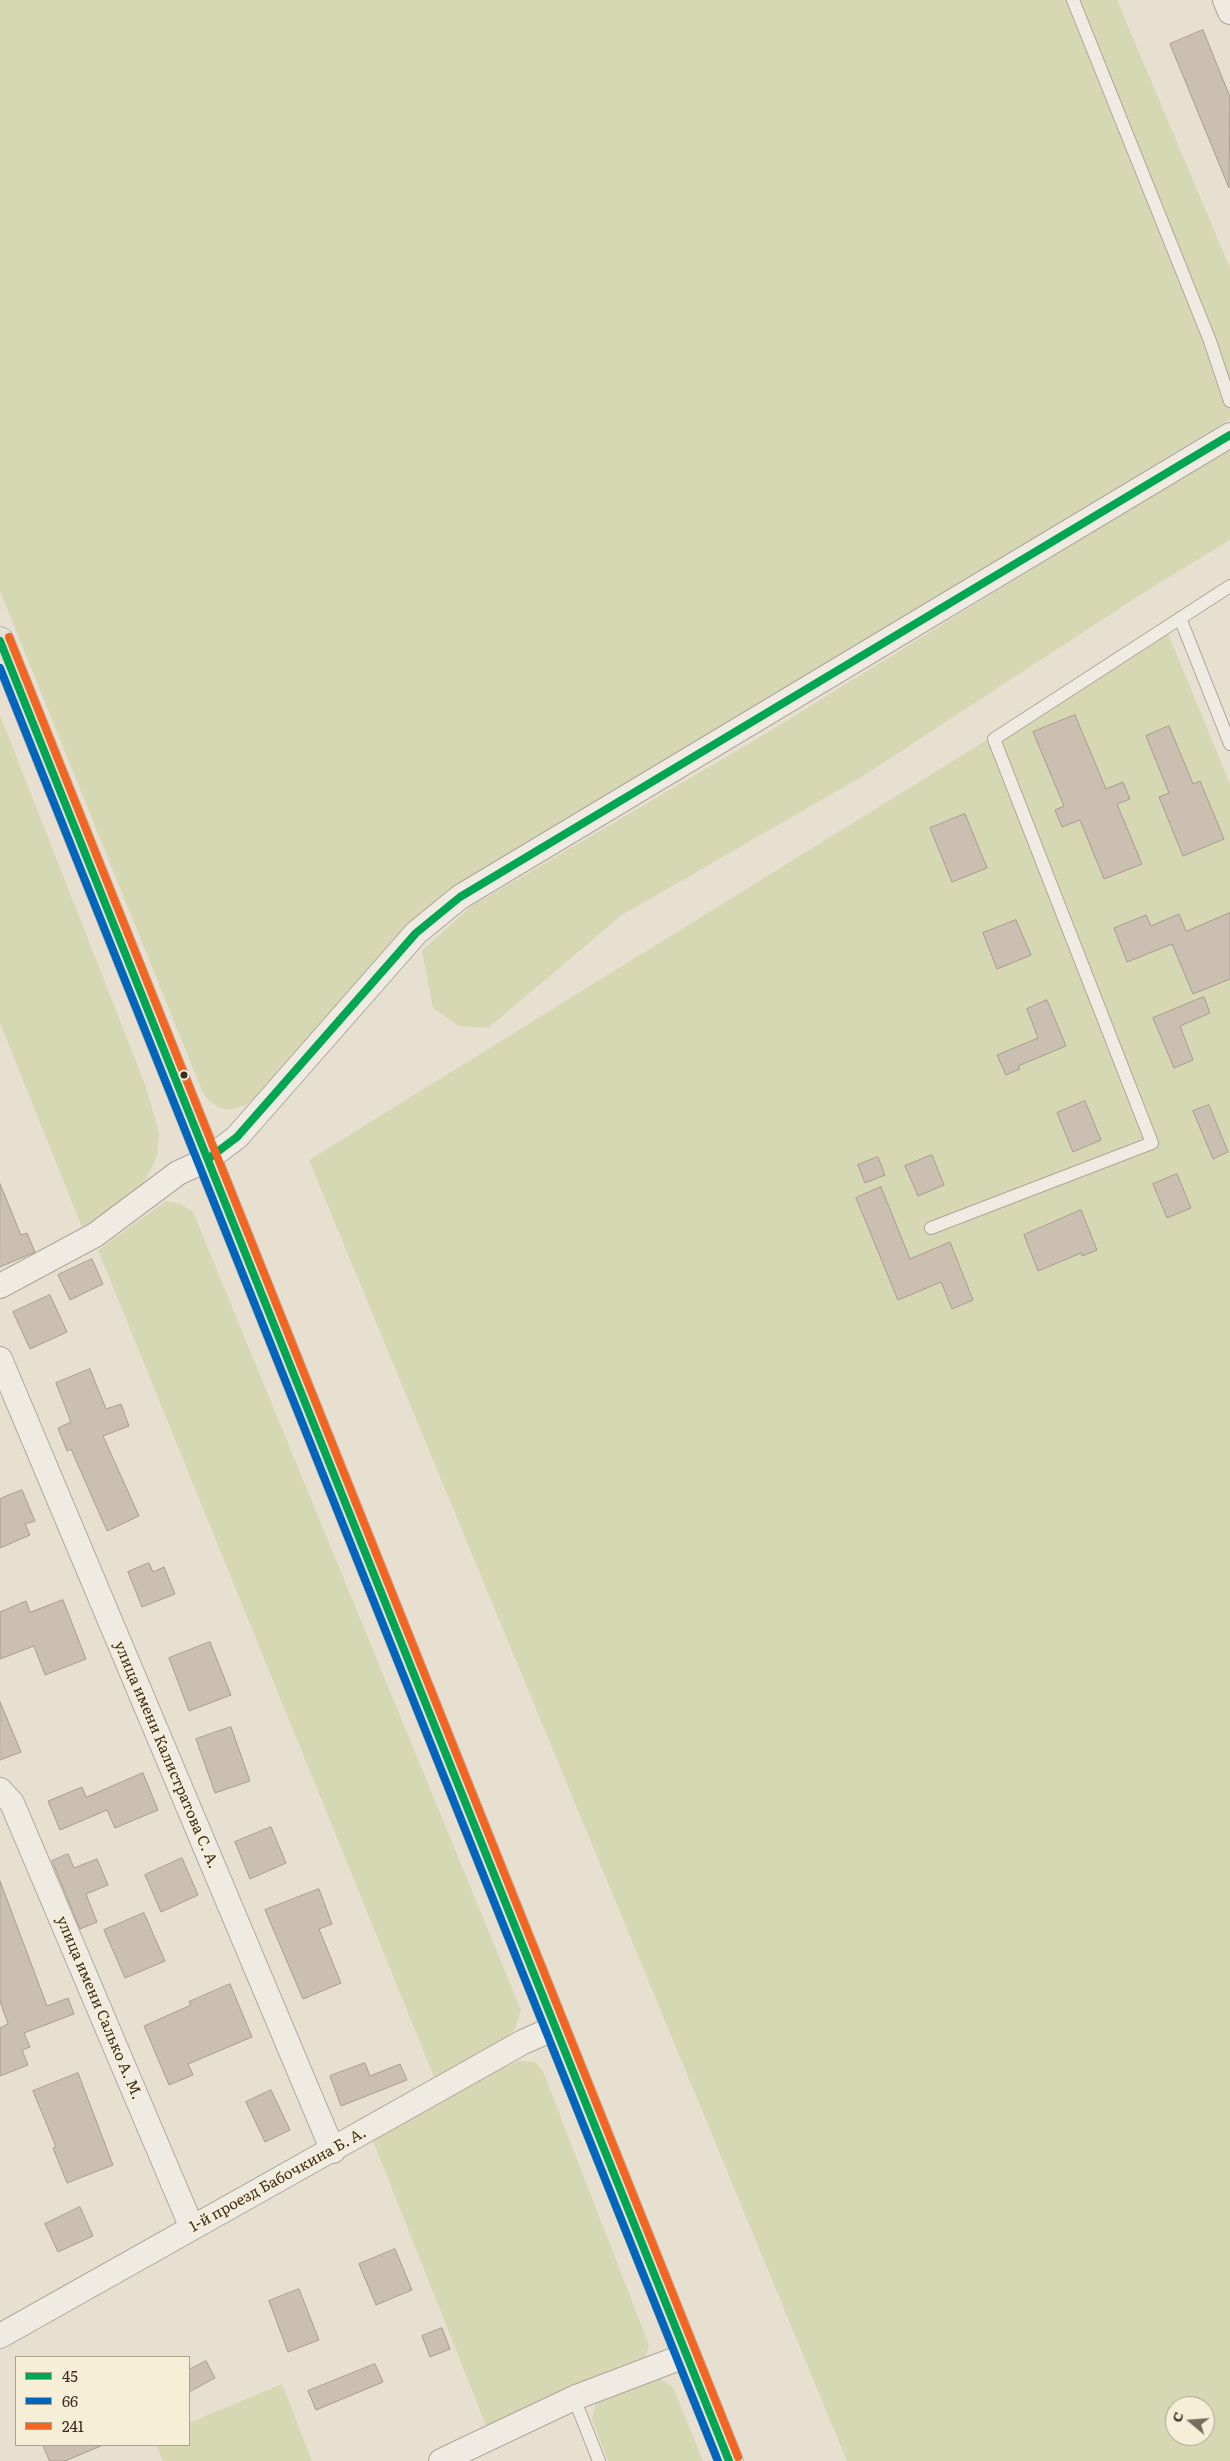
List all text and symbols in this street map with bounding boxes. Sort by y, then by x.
unlabelled marker [179,1070,189,1080]
street label: улица имени Калистратова С. А. [110,1639,222,1871]
street label: улица имени Салько А. М. [52,1914,146,2102]
street label: 1-й проезд Бабочкина Б. А. [187,2124,369,2236]
legend [15,2356,190,2446]
text: 45 [62,2364,78,2387]
text: 66 [62,2389,78,2412]
north arrow [1165,2396,1215,2446]
text: С [1166,2409,1188,2425]
text: 241 [62,2414,84,2437]

